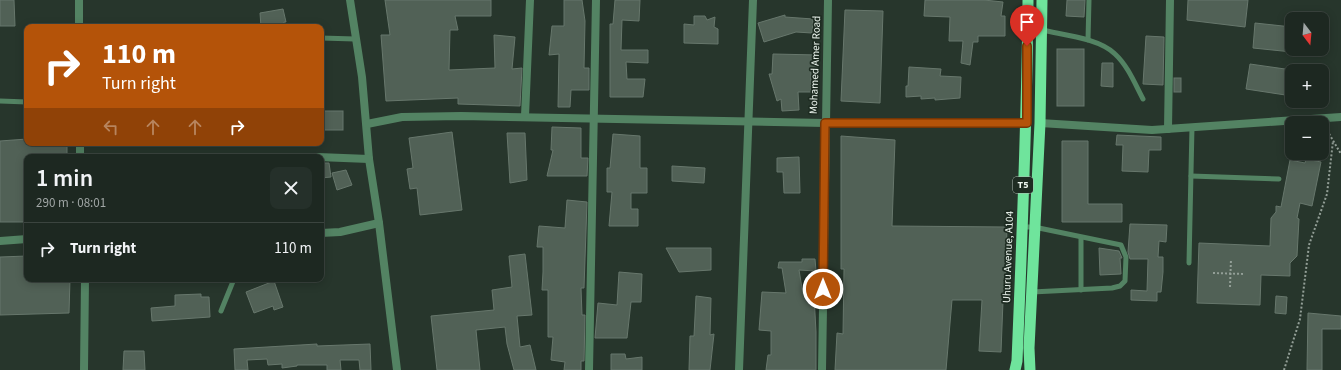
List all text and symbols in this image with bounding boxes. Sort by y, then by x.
pin [1010,5,1044,46]
icon: arrive [1016,11,1038,33]
north arrow [1285,12,1329,56]
map controls [1285,12,1329,160]
street label: Mohamed Amer Road [806,15,824,115]
text: 110 m [102,34,176,74]
icon: right [36,40,88,92]
button: + [1285,64,1329,108]
text: Turn right [102,71,176,96]
icon: left [100,116,122,138]
icon: ahead [142,116,164,138]
icon: ahead [184,116,206,138]
icon: right [226,116,248,138]
button: − [1285,116,1329,160]
text: 1 min [36,161,93,196]
button: close [270,167,312,209]
road number: T5 [1013,177,1033,193]
text: 290 m · 08:01 [36,194,106,212]
street label: Uhuru Avenue, A104 [999,210,1017,303]
icon: right [36,238,58,260]
text: Turn right [70,238,136,259]
text: 110 m [274,238,312,259]
position arrow [802,268,844,310]

